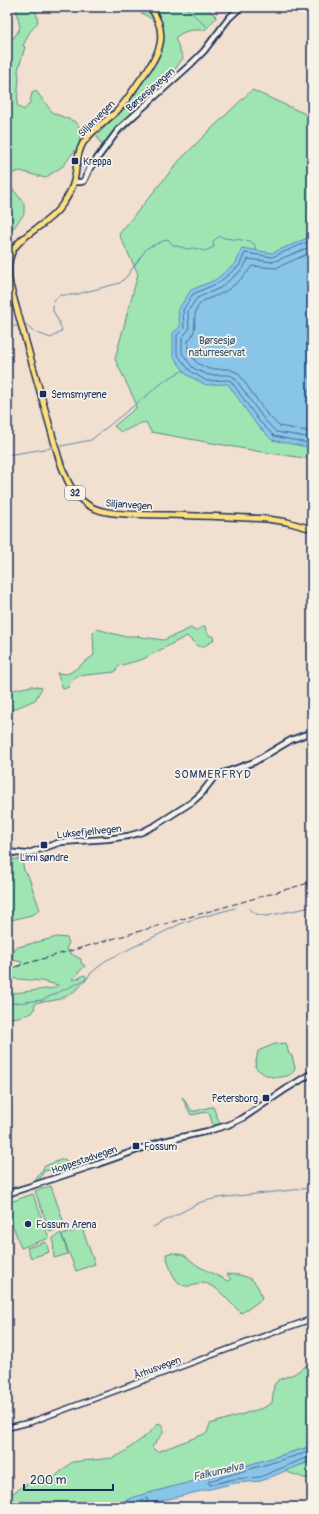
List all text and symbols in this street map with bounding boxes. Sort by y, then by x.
street label: Børsesjøvegen [124,65,178,114]
street label: Siljanvegen [76,98,118,140]
marker: Kreppa [70,156,80,166]
place label: Kreppa [83,156,112,168]
park label: Børsesjø naturreservat [189,335,246,359]
marker: Semsmyrene [38,389,48,399]
place label: Semsmyrene [51,389,107,401]
road number: 32 [65,486,85,500]
street label: Siljanvegen [105,497,153,513]
district label: SOMMERFRYD [174,768,252,781]
street label: Luksefjellvegen [56,823,122,841]
marker: Limi søndre [39,840,49,850]
place label: Limi søndre [20,852,68,864]
place label: Petersborg [212,1093,258,1105]
marker: Petersborg [261,1093,271,1103]
marker: Fossum [131,1141,141,1151]
place label: Fossum [144,1141,177,1153]
street label: Hoppestadvegen [50,1143,119,1177]
marker: Fossum Arena [23,1219,33,1229]
place label: Fossum Arena [36,1219,97,1231]
street label: Århusvegen [131,1352,183,1382]
water label: Falkumelva [192,1459,245,1484]
scale bar [24,1466,113,1492]
text: 200 m [30,1473,67,1488]

